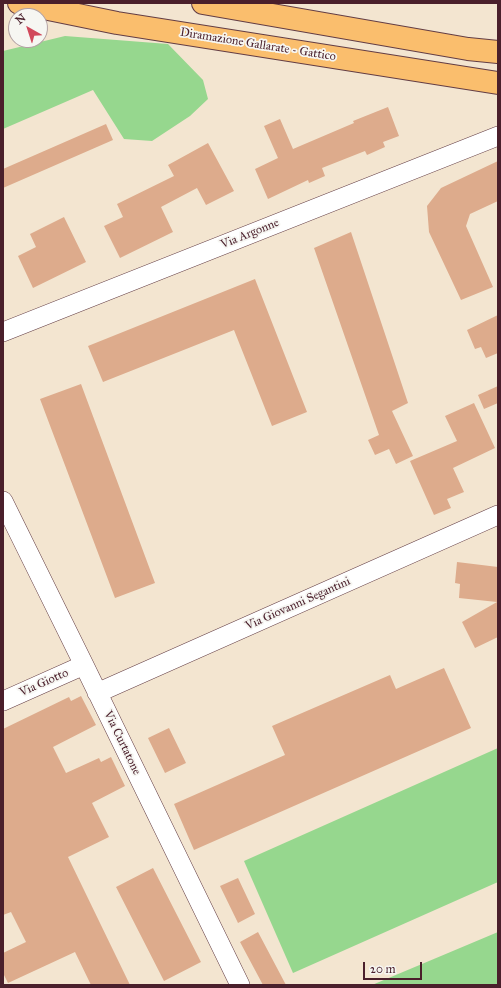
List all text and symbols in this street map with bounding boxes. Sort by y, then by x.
north arrow [8,8,48,48]
text: N [13,11,28,27]
street label: Diramazione Gallarate - Gattico [179,26,337,64]
street label: Via Argonne [219,216,281,252]
street label: Via Giovanni Segantini [243,574,353,634]
street label: Via Giotto [17,666,71,700]
street label: Via Curtatone [100,709,144,777]
scale bar [365,954,424,980]
text: 20 m [370,962,396,976]

